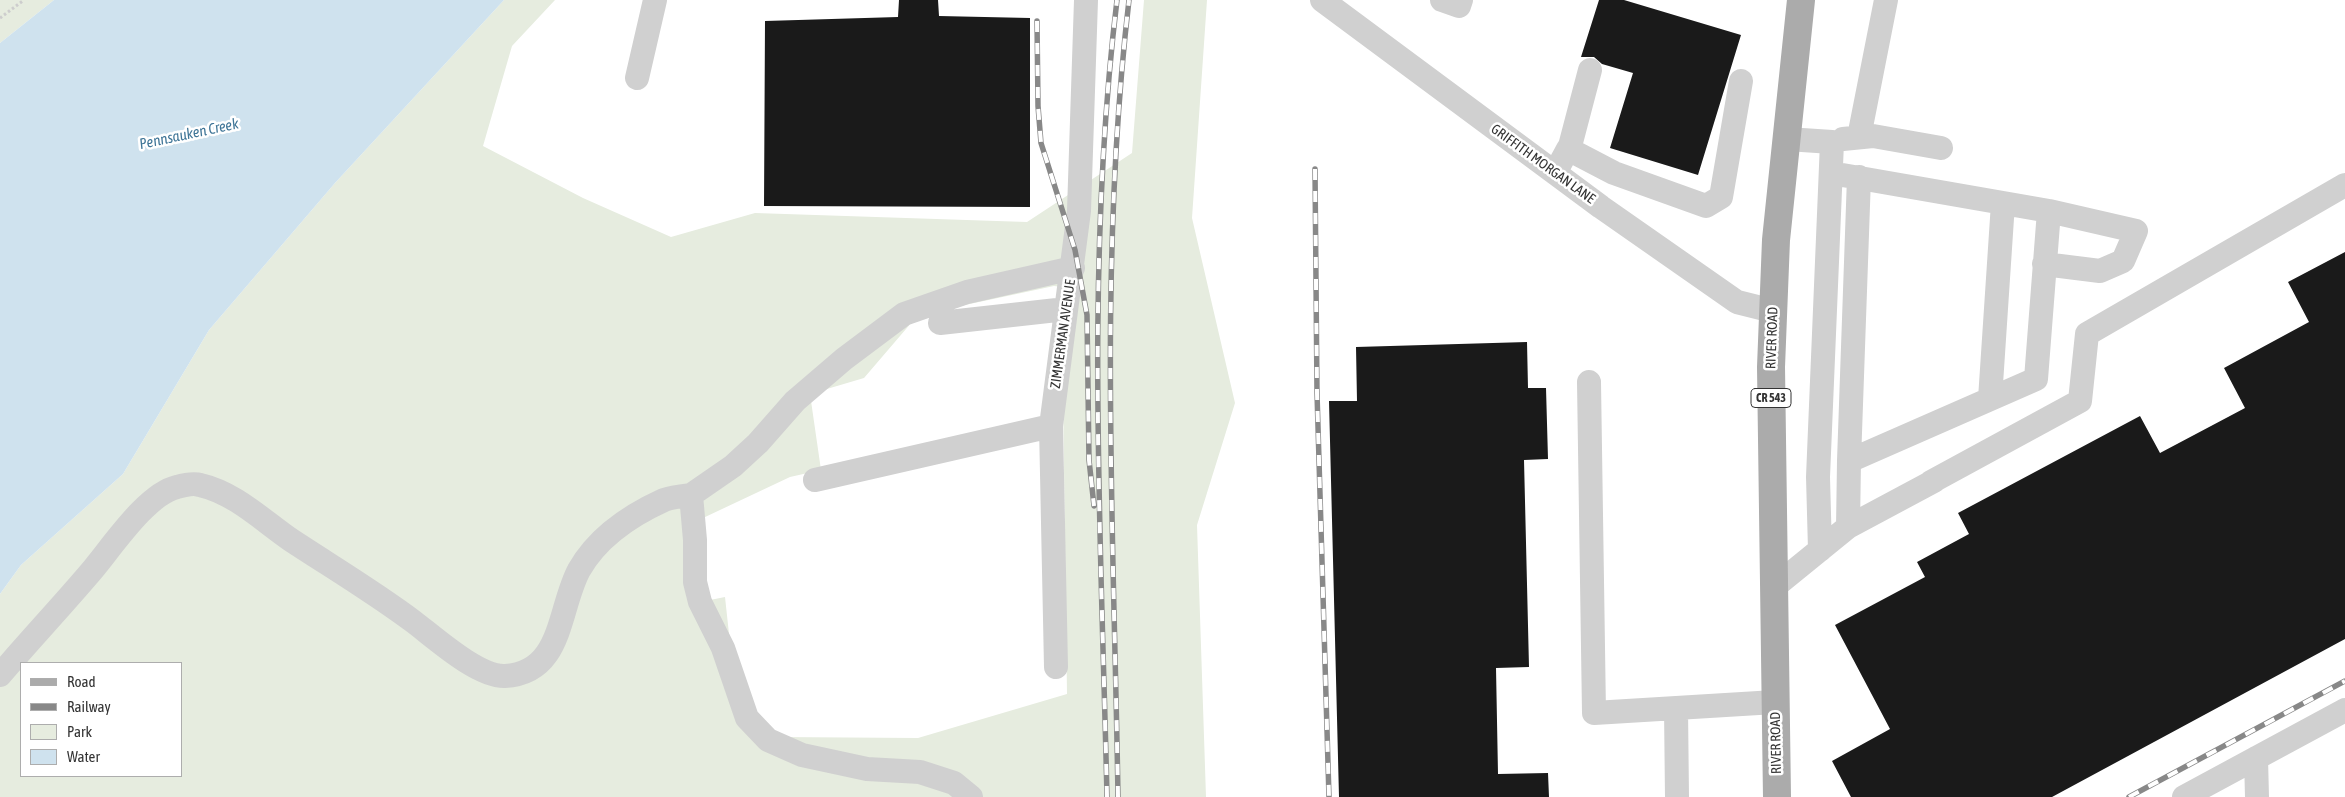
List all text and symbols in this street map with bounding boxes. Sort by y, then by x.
water label: Pennsauken Creek [138,115,240,153]
street label: GRIFFITH MORGAN LANE [1488,121,1598,207]
street label: ZIMMERMAN AVENUE [1047,278,1079,390]
street label: RIVER ROAD [1763,307,1781,369]
road number: CR 543 [1751,388,1791,408]
legend [20,662,182,777]
text: Road [67,673,96,690]
text: Railway [67,698,111,715]
street label: RIVER ROAD [1767,712,1785,774]
text: Park [67,723,92,740]
text: Water [67,748,100,765]

